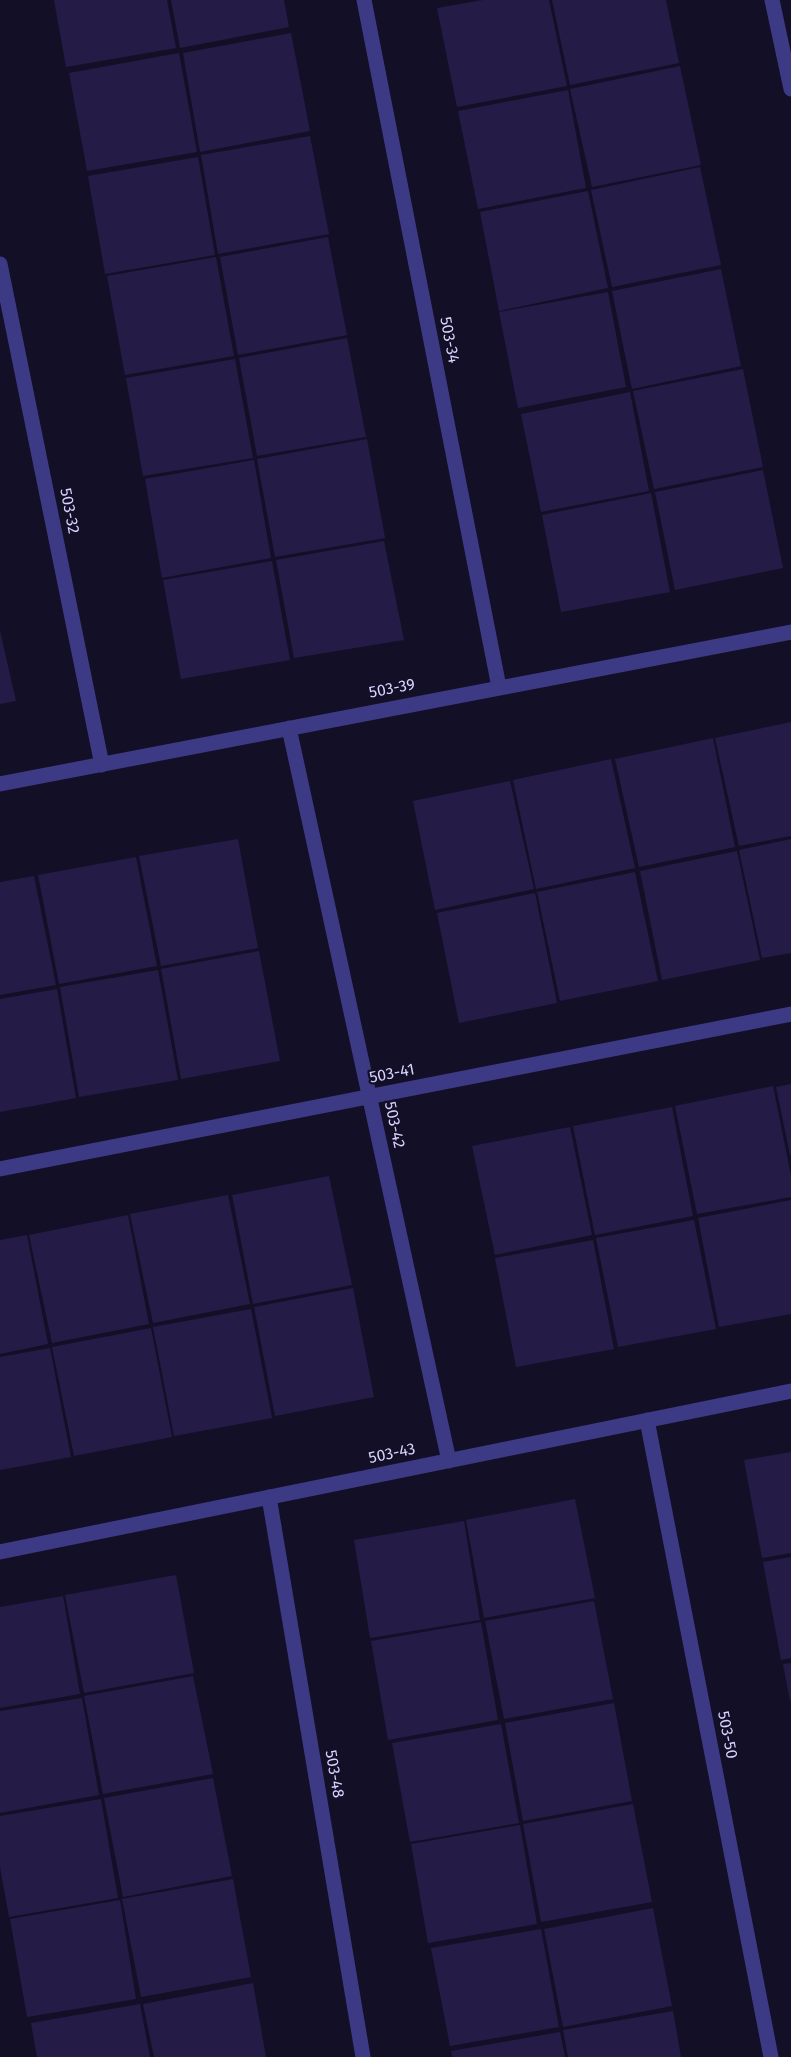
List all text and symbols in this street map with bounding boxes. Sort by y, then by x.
street label: 503-34 [435,315,463,365]
street label: 503-32 [55,487,83,535]
street label: 503-39 [367,675,417,703]
street label: 503-41 [368,1060,416,1088]
street label: 503-42 [380,1100,408,1150]
street label: 503-43 [367,1440,417,1468]
street label: 503-50 [713,1710,741,1760]
street label: 503-48 [320,1749,348,1799]

